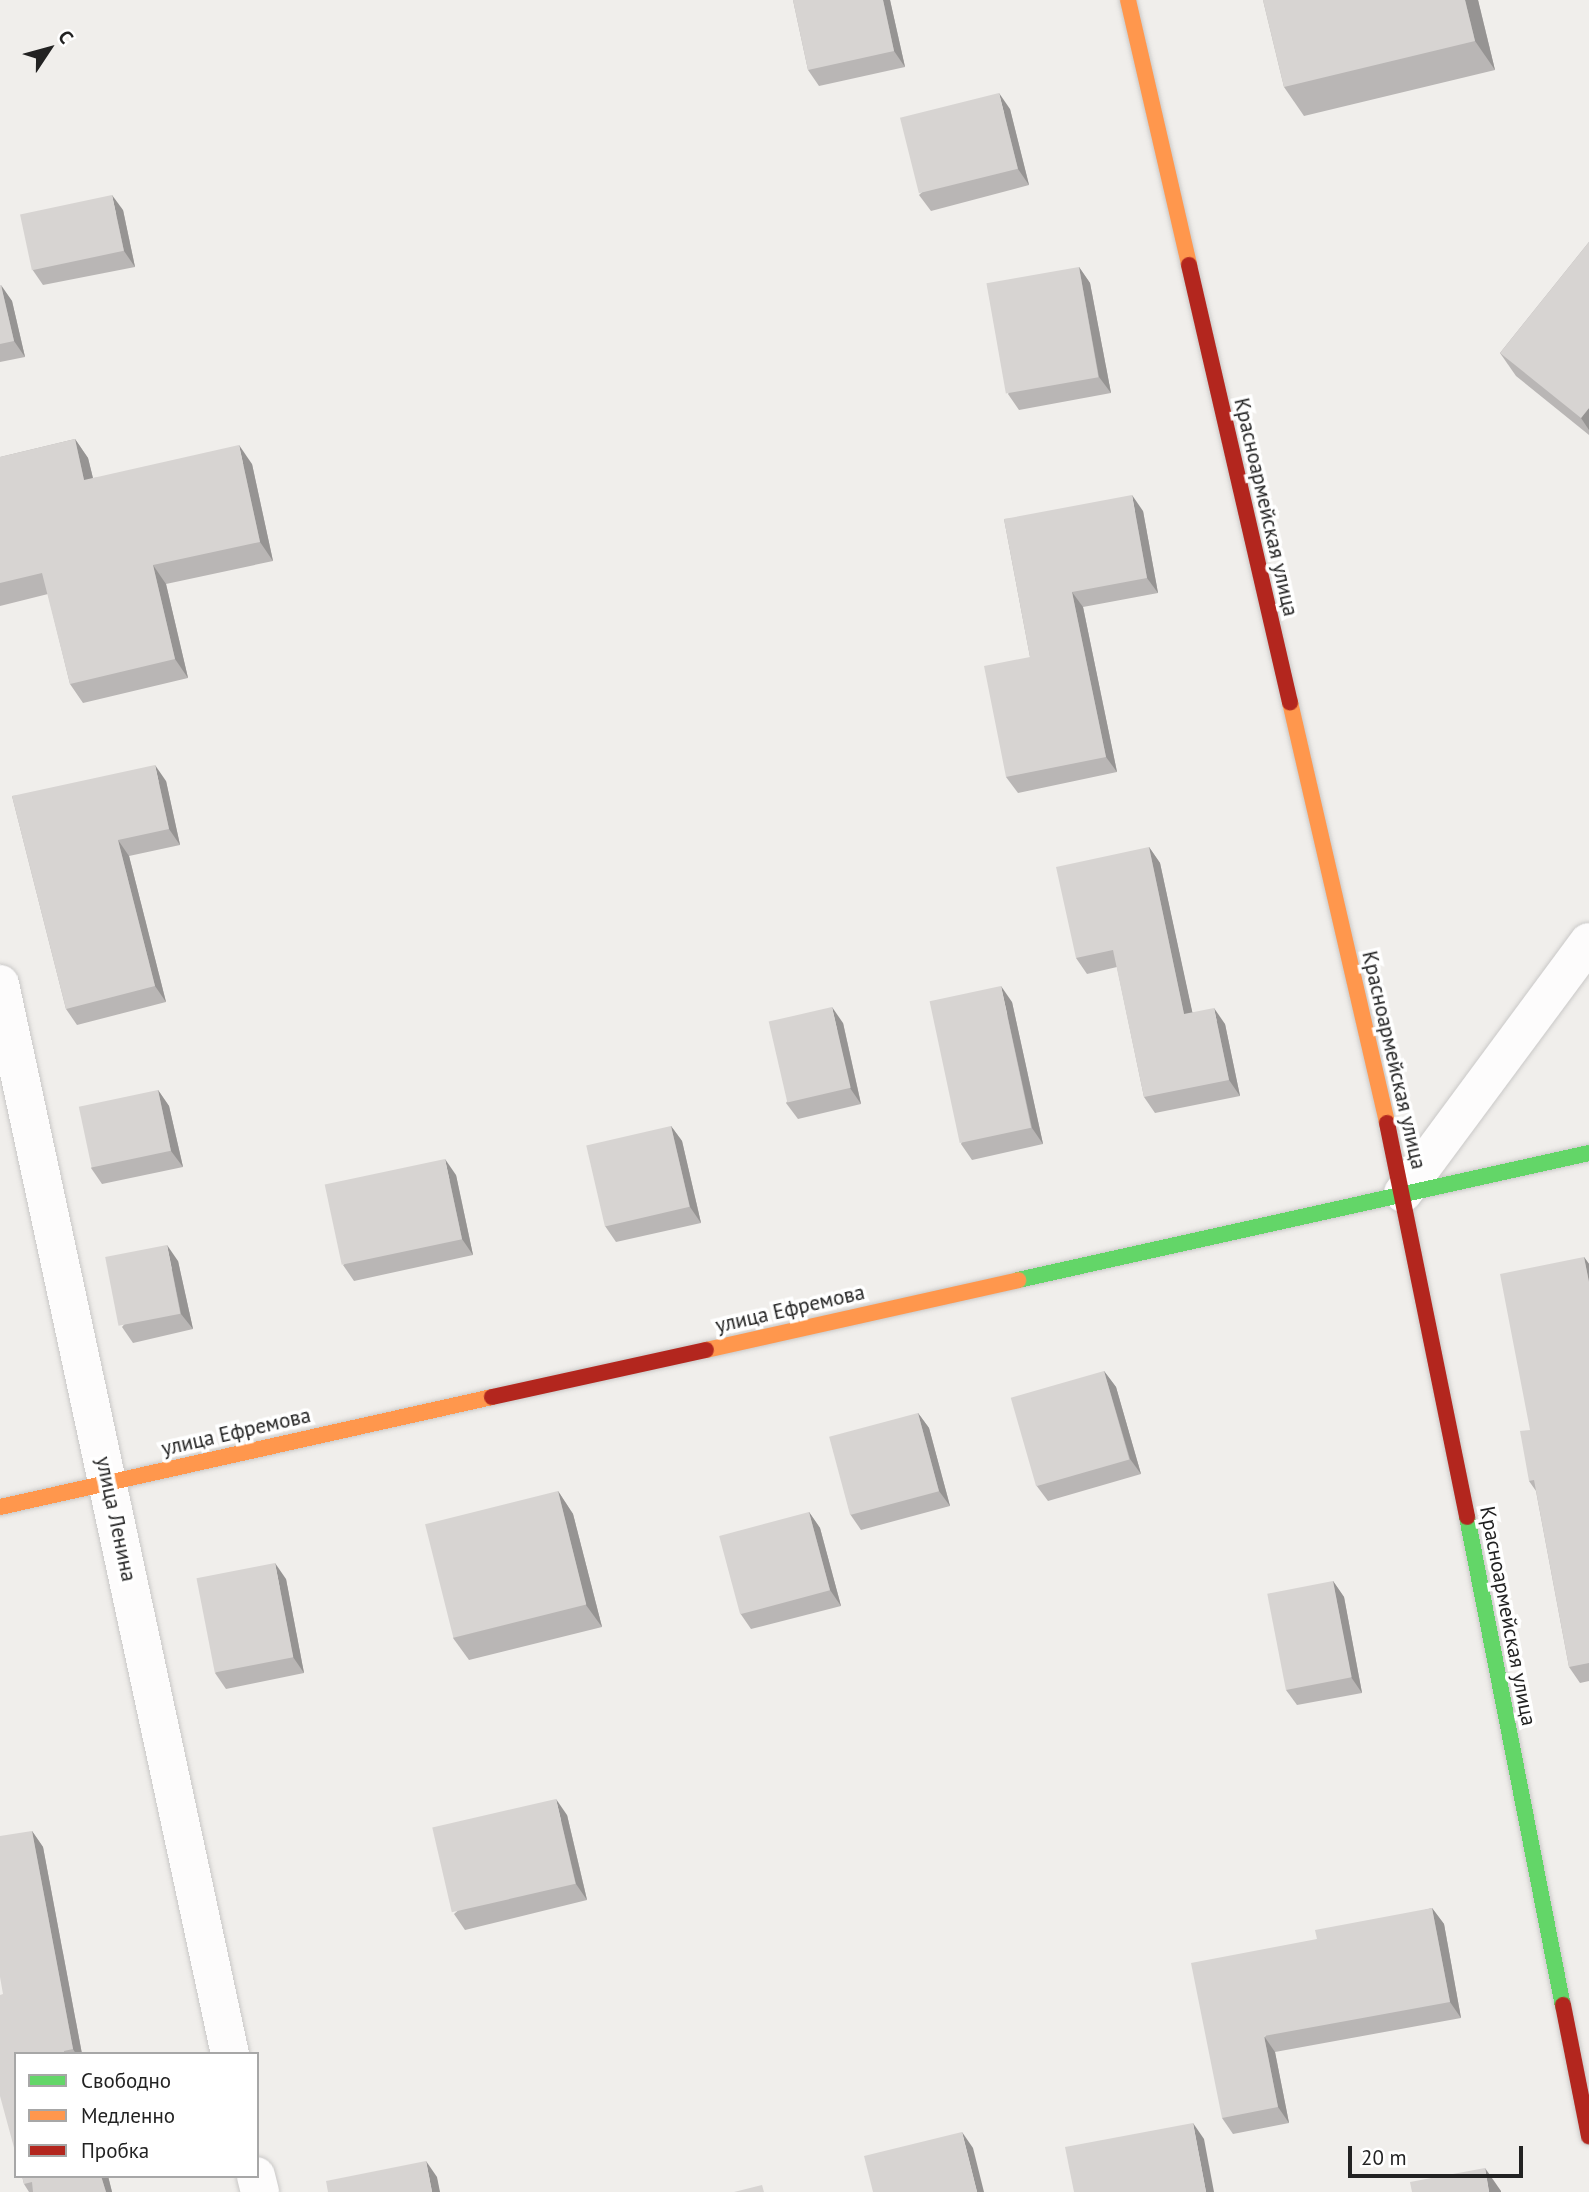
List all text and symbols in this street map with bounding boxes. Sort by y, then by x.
north arrow [14,14,84,84]
text: С [53,25,79,48]
street label: Красноармейская улица [1229,395,1303,619]
street label: Красноармейская улица [1357,948,1431,1172]
street label: улица Ефремова [713,1280,867,1338]
street label: улица Ефремова [159,1403,313,1461]
street label: улица Ленина [90,1454,142,1584]
street label: Красноармейская улица [1474,1504,1542,1728]
legend [14,2052,259,2178]
text: Свободно [81,2067,171,2094]
text: Медленно [81,2102,175,2129]
scale bar [1351,2132,1526,2176]
text: Пробка [81,2137,149,2164]
text: 20 m [1361,2144,1407,2171]

